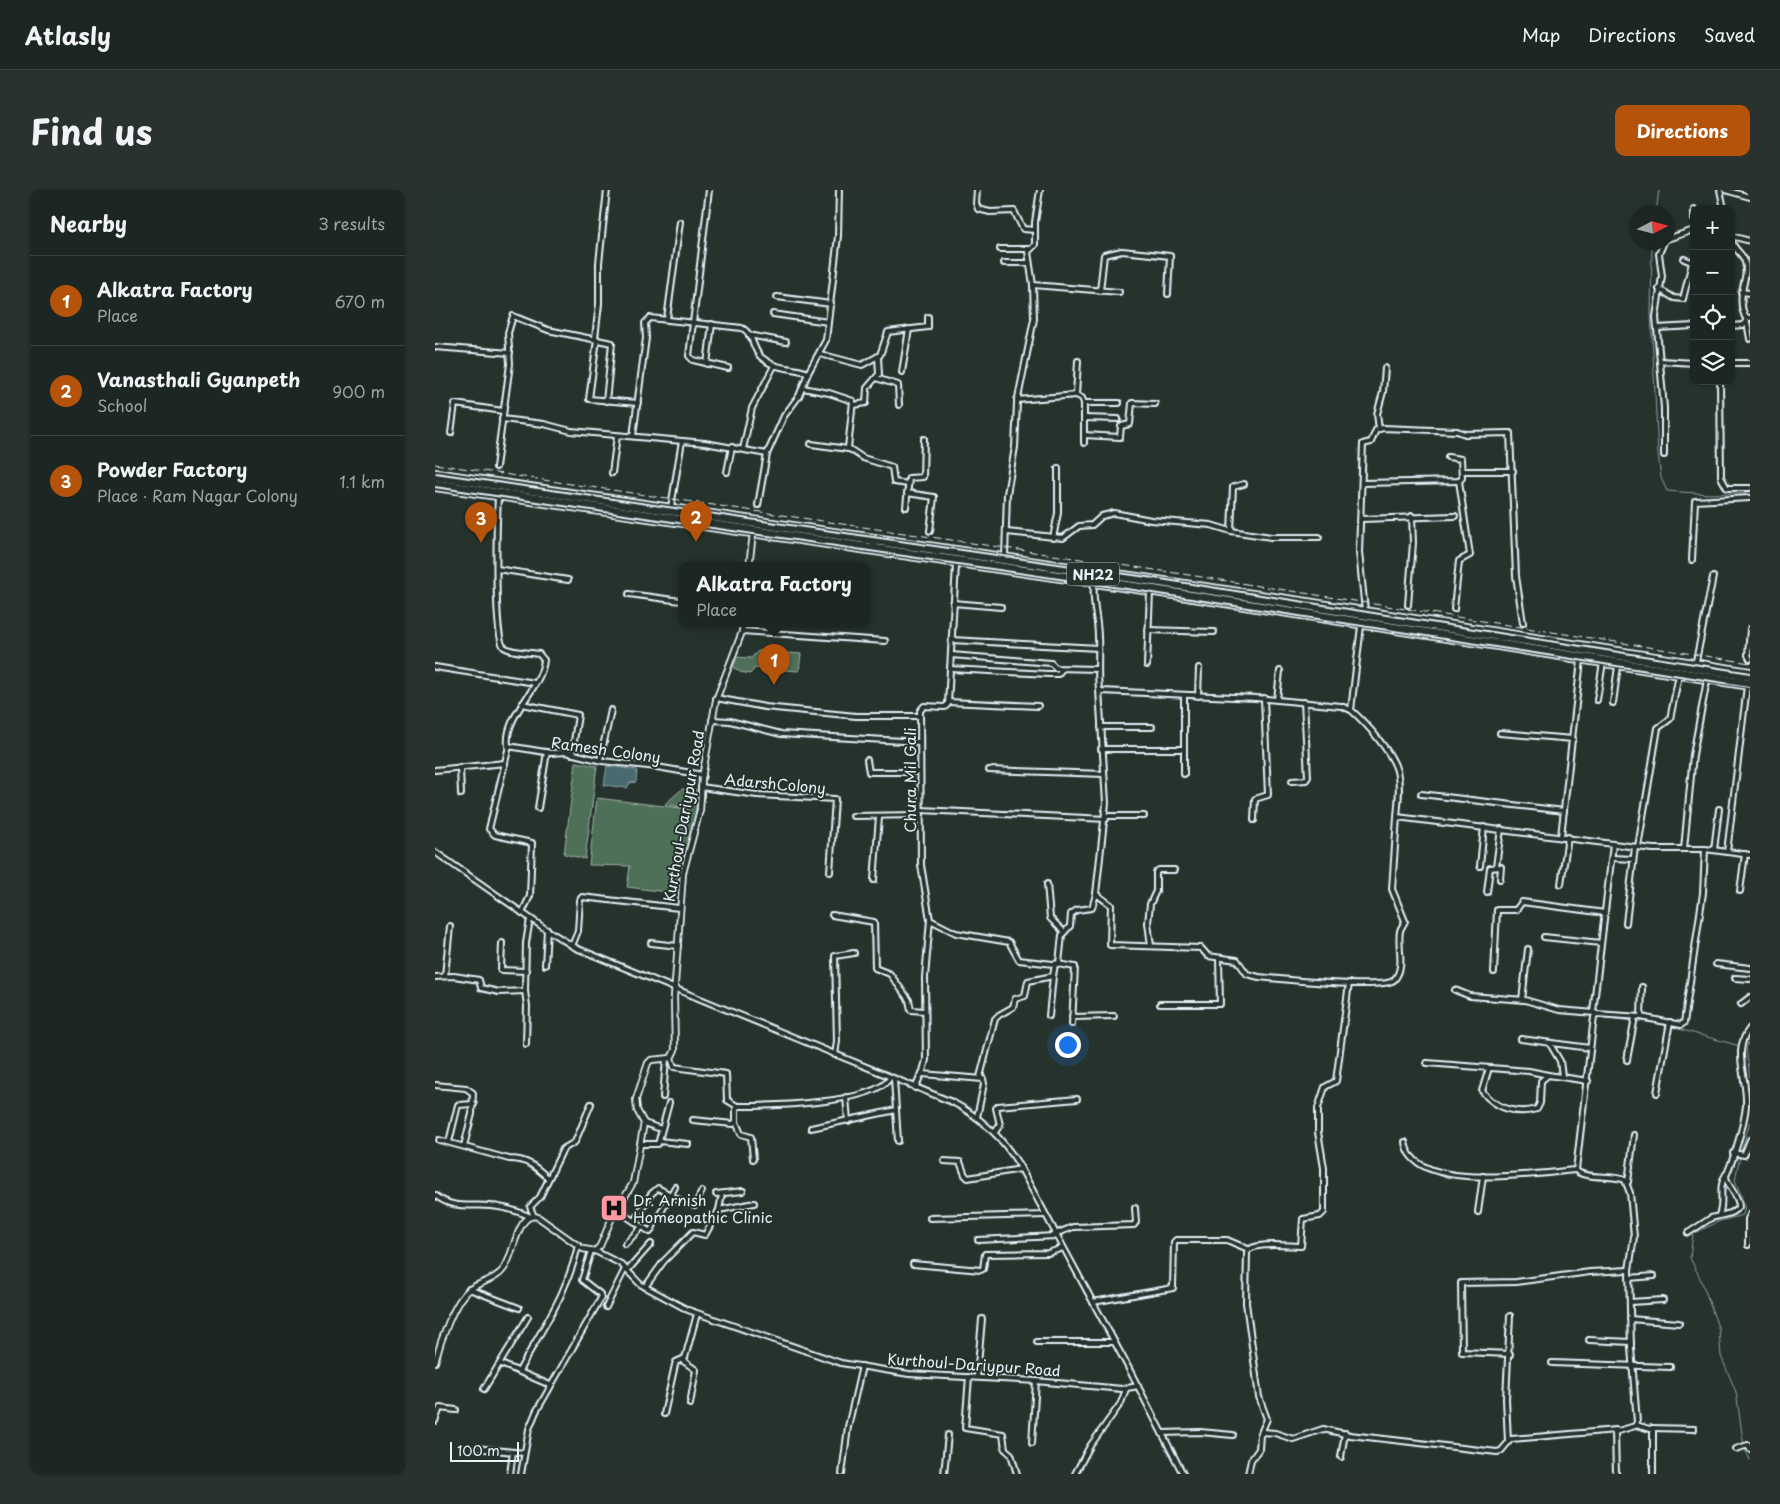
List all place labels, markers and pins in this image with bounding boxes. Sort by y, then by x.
pin: 2 [680,501,712,542]
pin: 3 [465,502,497,543]
pin: 1 [758,644,790,685]
place label: Dr. Arnish Homeopathic Clinic [633,1188,773,1228]
hospital icon: Dr. Arnish Homeopathic Clinic [599,1193,629,1223]

